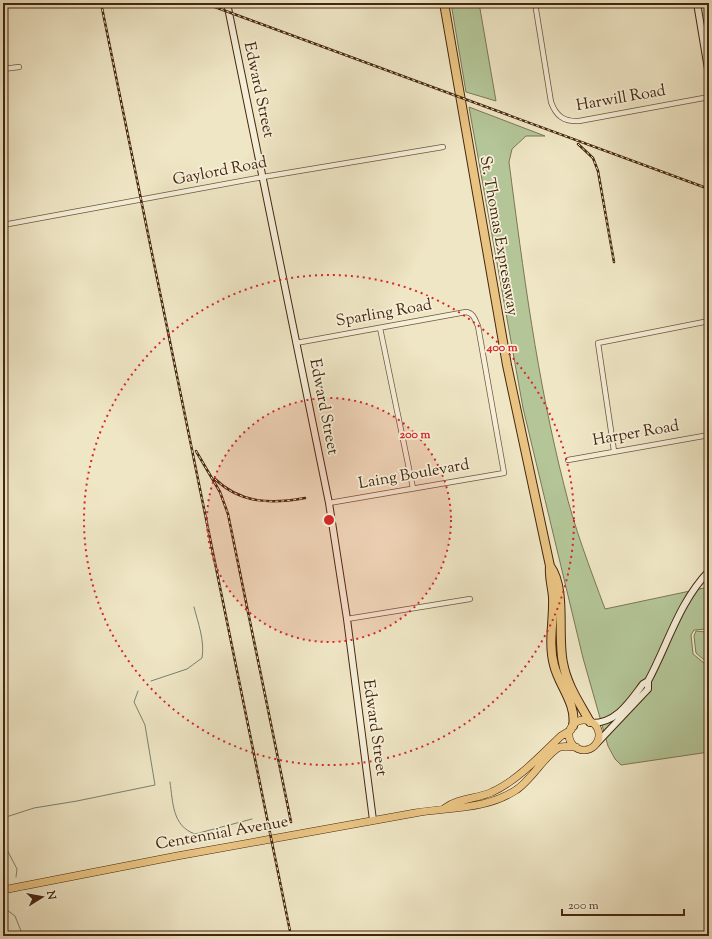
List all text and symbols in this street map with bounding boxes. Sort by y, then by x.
street label: Edward Street [237,40,279,141]
street label: Harwill Road [574,80,668,118]
street label: Gaylord Road [171,152,269,192]
street label: St. Thomas Expressway [473,154,523,318]
street label: Sparling Road [334,294,434,334]
text: 400 m [485,339,518,357]
street label: Edward Street [302,357,344,458]
street label: Harper Road [591,415,681,453]
text: 200 m [400,426,430,444]
street label: Laing Boulevard [357,454,471,496]
centre of rings [322,513,336,527]
street label: Edward Street [356,678,392,778]
street label: Centennial Avenue [154,811,290,857]
north arrow [22,877,62,917]
text: N [42,888,60,901]
scale bar [562,891,684,917]
text: 200 m [568,897,599,915]

